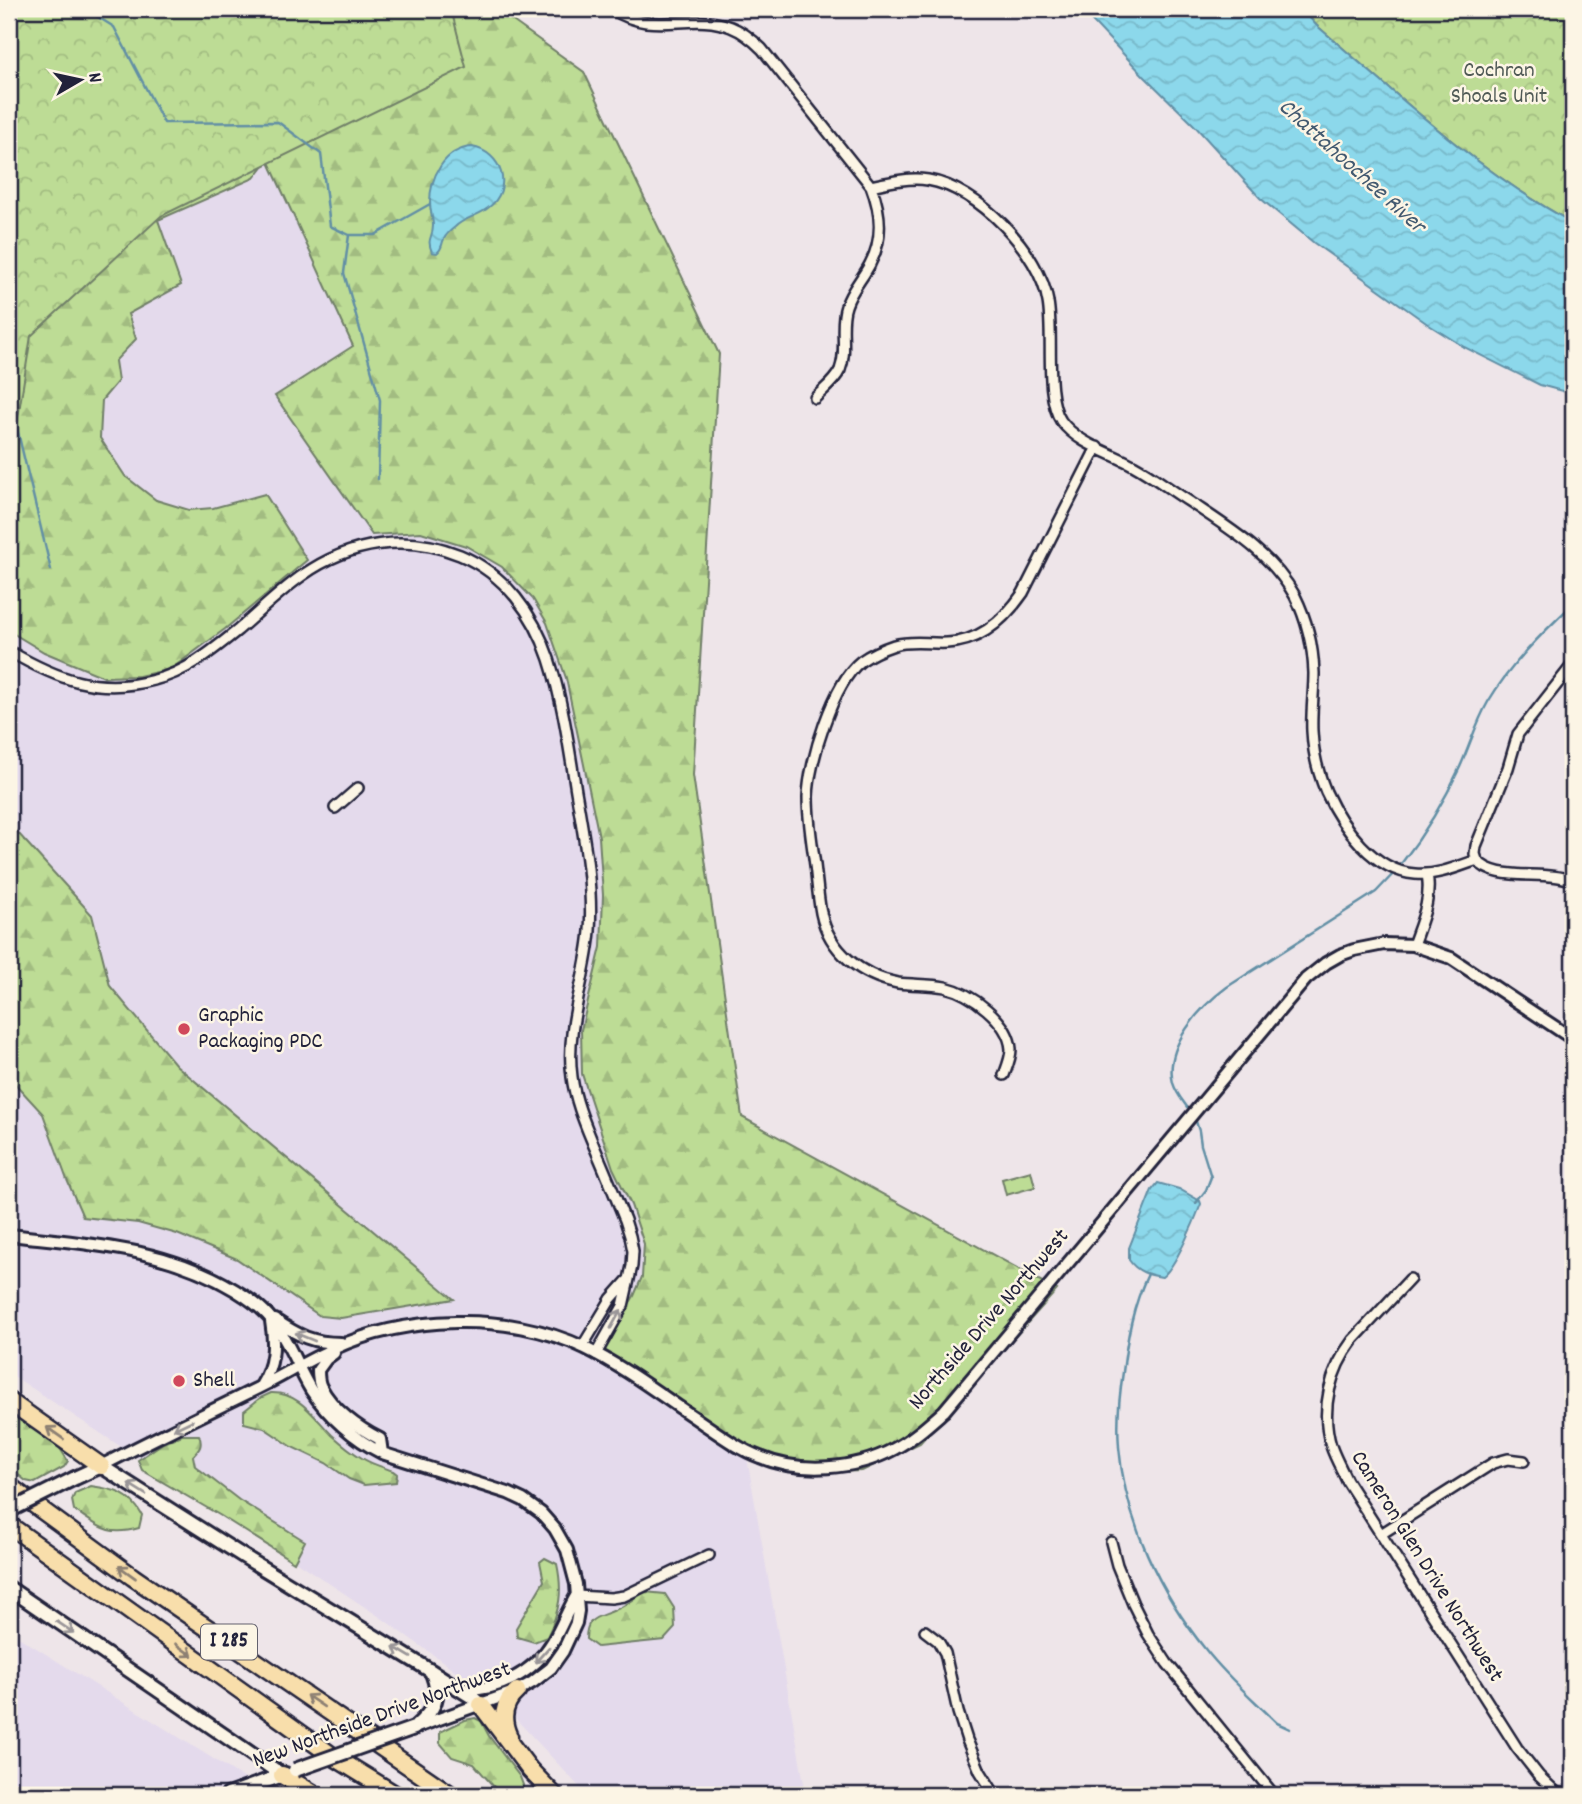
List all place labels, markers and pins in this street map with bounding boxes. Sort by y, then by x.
place label: Graphic Packaging PDC [198,1000,323,1059]
marker: Graphic Packaging PDC [176,1021,192,1037]
place label: Shell [193,1365,235,1398]
marker: Shell [171,1373,187,1389]

